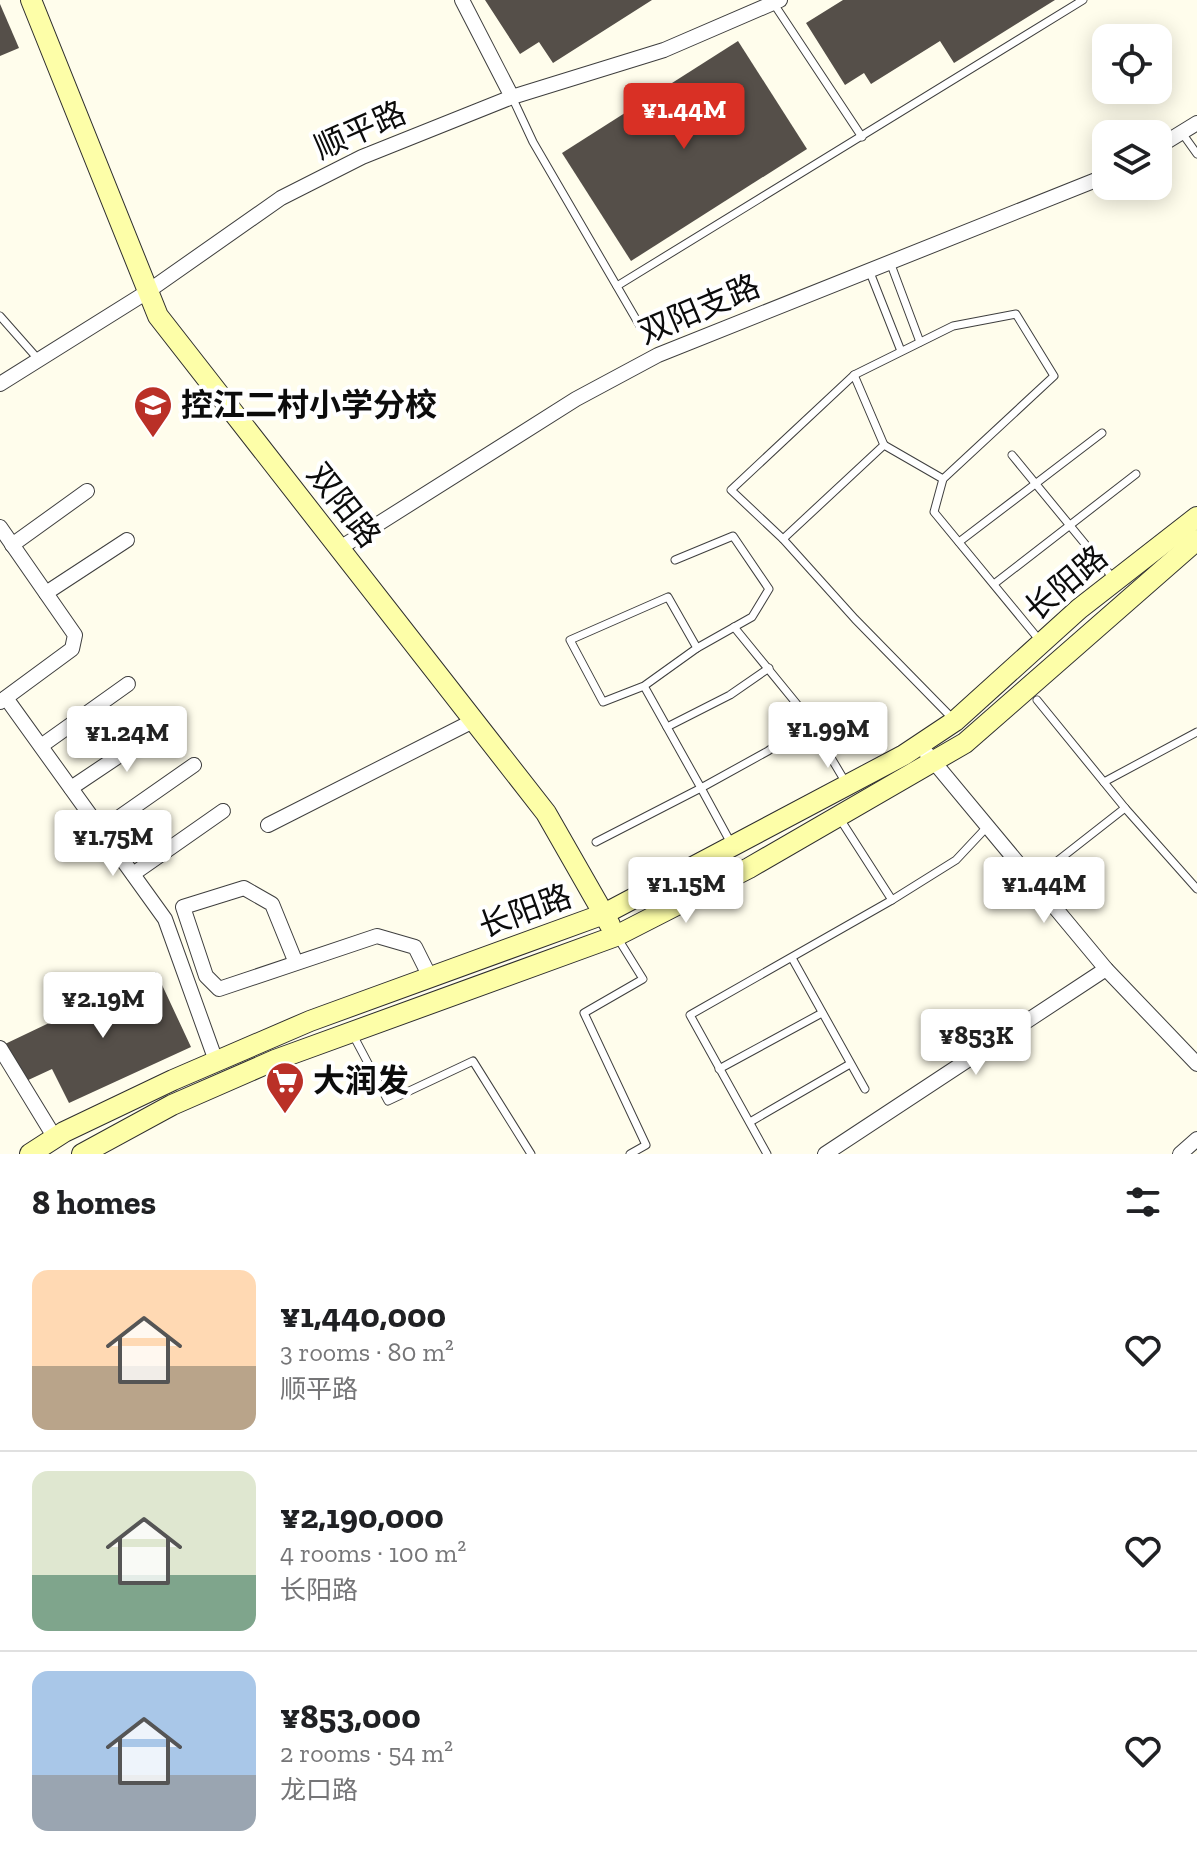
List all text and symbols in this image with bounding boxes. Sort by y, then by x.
map controls [1092,24,1172,200]
button: locate [1092,24,1172,104]
pin: ¥1.44M [619,83,749,151]
street label: 顺平路 [308,93,412,167]
text: ¥1.44M [642,93,726,125]
button: layers [1092,120,1172,200]
street label: 双阳支路 [633,267,765,351]
school or university icon: 控江二村小学分校 [132,384,174,439]
place label: 控江二村小学分校 [181,386,437,424]
street label: 双阳路 [299,455,389,555]
street label: 长阳路 [1017,538,1115,628]
pin: ¥1.99M [763,702,893,770]
pin: ¥1.24M [62,706,192,774]
text: ¥1.99M [786,712,870,744]
text: ¥1.24M [85,716,169,748]
pin: ¥1.75M [48,810,178,878]
text: ¥1.75M [72,820,154,852]
pin: ¥1.15M [621,857,751,925]
pin: ¥1.44M [979,857,1109,925]
text: ¥1.15M [646,867,726,899]
text: ¥1.44M [1002,867,1086,899]
street label: 长阳路 [473,877,577,945]
pin: ¥2.19M [38,972,168,1040]
text: ¥2.19M [61,982,145,1014]
pin: ¥853K [920,1009,1032,1077]
text: ¥853K [939,1019,1013,1051]
supermarket icon: 大润发 [264,1060,306,1115]
place label: 大润发 [313,1062,409,1100]
icon: filters [1121,1180,1165,1224]
text: 8 homes [32,1182,156,1223]
text: ¥1,440,000 [280,1295,446,1336]
icon: home [96,1302,192,1398]
icon: heart [1121,1328,1165,1372]
text: 3 rooms · 80 m² [280,1336,454,1368]
text: 顺平路 [280,1373,358,1405]
text: ¥2,190,000 [280,1496,444,1537]
icon: home [96,1503,192,1599]
icon: heart [1121,1529,1165,1573]
text: 4 rooms · 100 m² [280,1537,466,1569]
text: 长阳路 [280,1574,358,1606]
text: ¥853,000 [280,1696,421,1737]
icon: home [96,1703,192,1799]
icon: heart [1121,1729,1165,1773]
text: 2 rooms · 54 m² [280,1737,453,1769]
text: 龙口路 [280,1774,358,1806]

